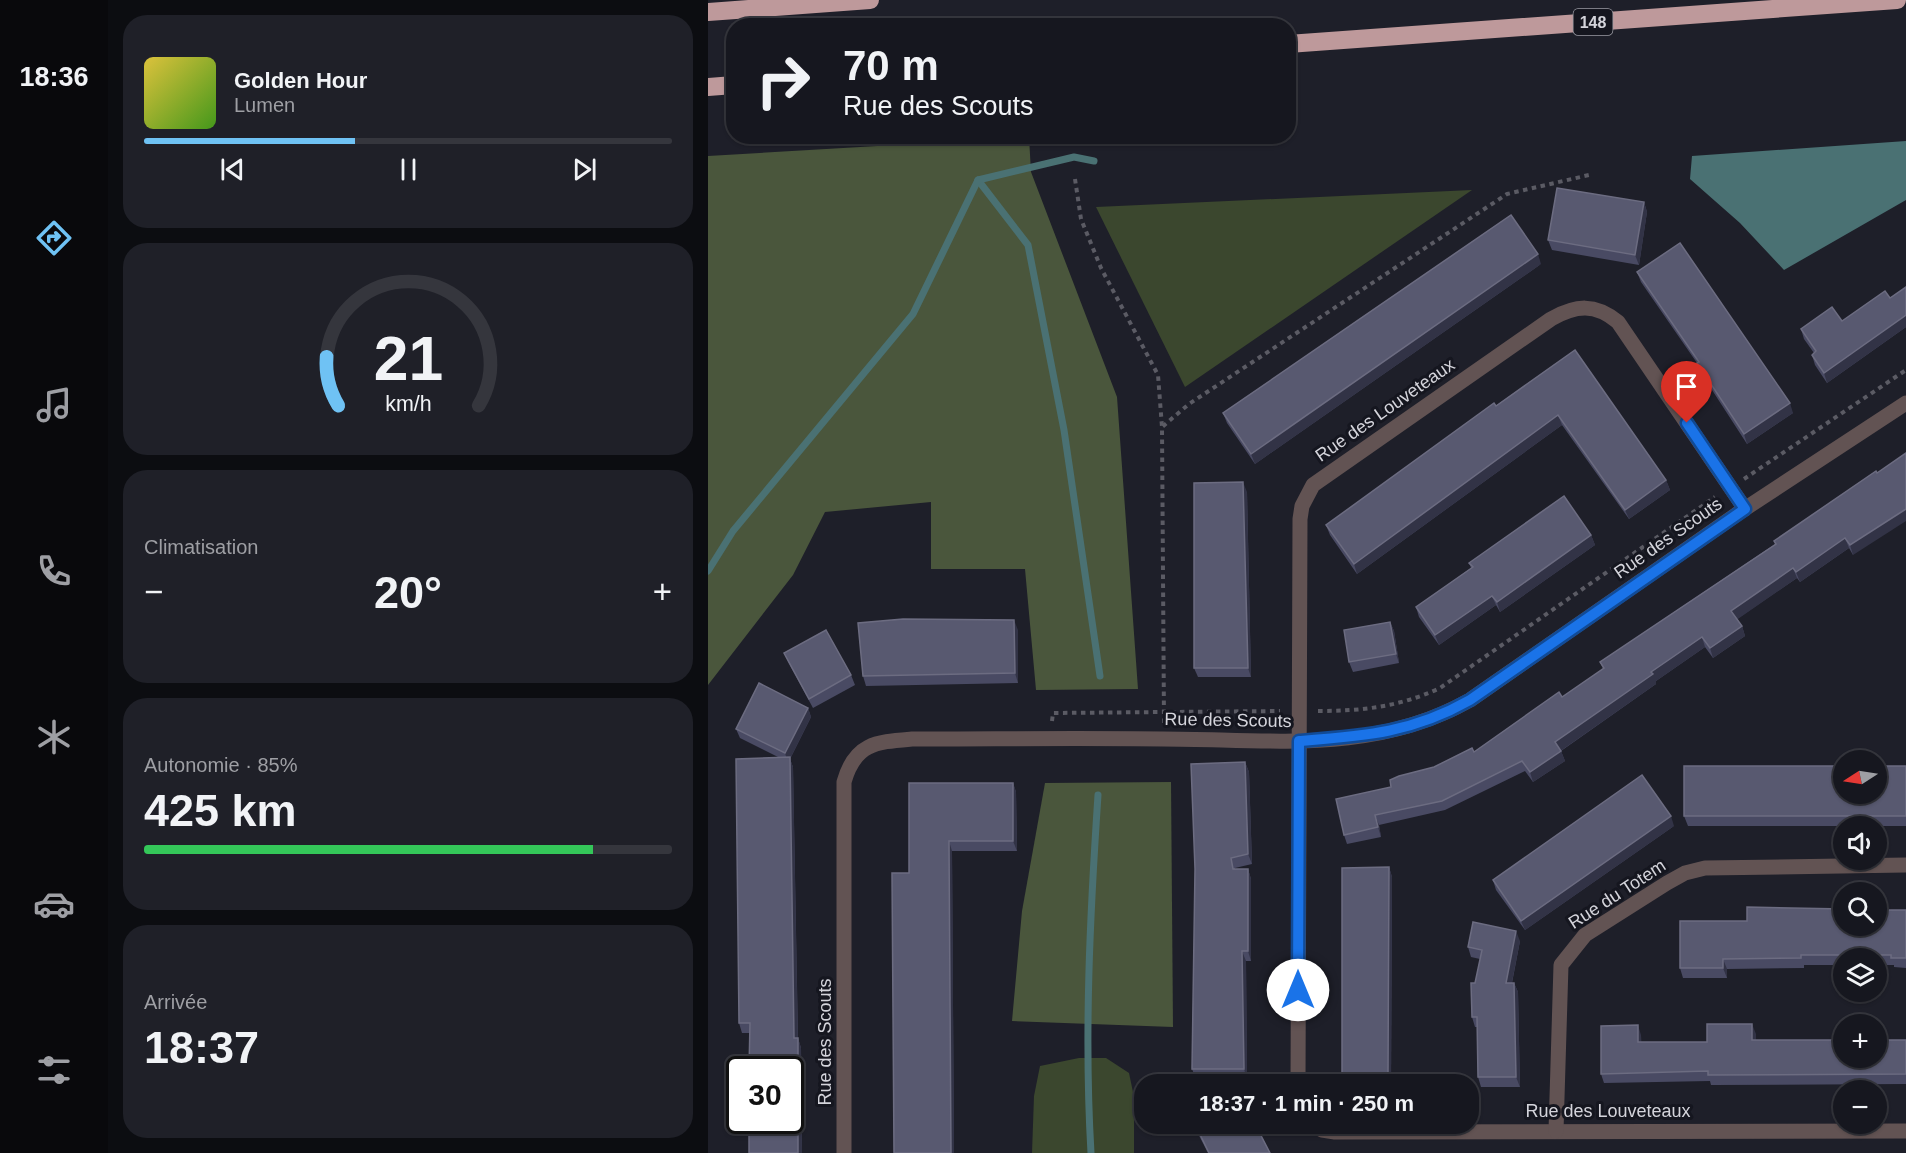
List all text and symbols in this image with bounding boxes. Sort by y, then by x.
road number: 148 [1574,9,1612,35]
icon: right [744,42,822,120]
text: 70 m [843,42,939,89]
text: 18:36 [19,62,89,92]
text: Golden Hour [234,68,367,93]
text: Rue des Scouts [843,91,1034,121]
text: Lumen [234,94,295,116]
icon: previous [216,153,249,186]
icon: pause [392,153,425,186]
icon: next [568,153,601,186]
icon: directions [33,217,75,259]
text: 21 [373,324,443,393]
street label: Rue des Louveteaux [1312,354,1458,466]
pin [1661,361,1712,423]
icon: arrive [1670,370,1703,403]
icon: music [33,384,75,426]
text: km/h [385,392,431,416]
street label: Rue des Scouts [1610,493,1726,583]
text: Climatisation [144,536,258,558]
icon: phone [33,550,75,592]
text: 20° [374,567,442,618]
text: − [144,573,163,610]
text: + [653,573,672,610]
street label: Rue des Scouts [1164,709,1292,731]
icon: climate [33,716,75,758]
north arrow [1833,750,1887,804]
map controls [1833,750,1887,1134]
text: Autonomie · 85% [144,754,297,776]
text: 425 km [144,785,297,836]
button: sound [1833,816,1887,870]
street label: Rue du Totem [1565,855,1669,933]
button: search [1833,882,1887,936]
icon: car [33,883,75,925]
button: layers [1833,948,1887,1002]
position arrow [1266,958,1330,1022]
street label: Rue des Scouts [815,978,835,1106]
text: Arrivée [144,991,207,1013]
button: + [1833,1014,1887,1068]
text: 18:37 [144,1022,259,1073]
icon: filters [33,1049,75,1091]
speed limit sign: 30 [726,1056,804,1134]
button: − [1833,1080,1887,1134]
text: 18:37 · 1 min · 250 m [1199,1091,1414,1116]
street label: Rue des Louveteaux [1525,1101,1691,1121]

